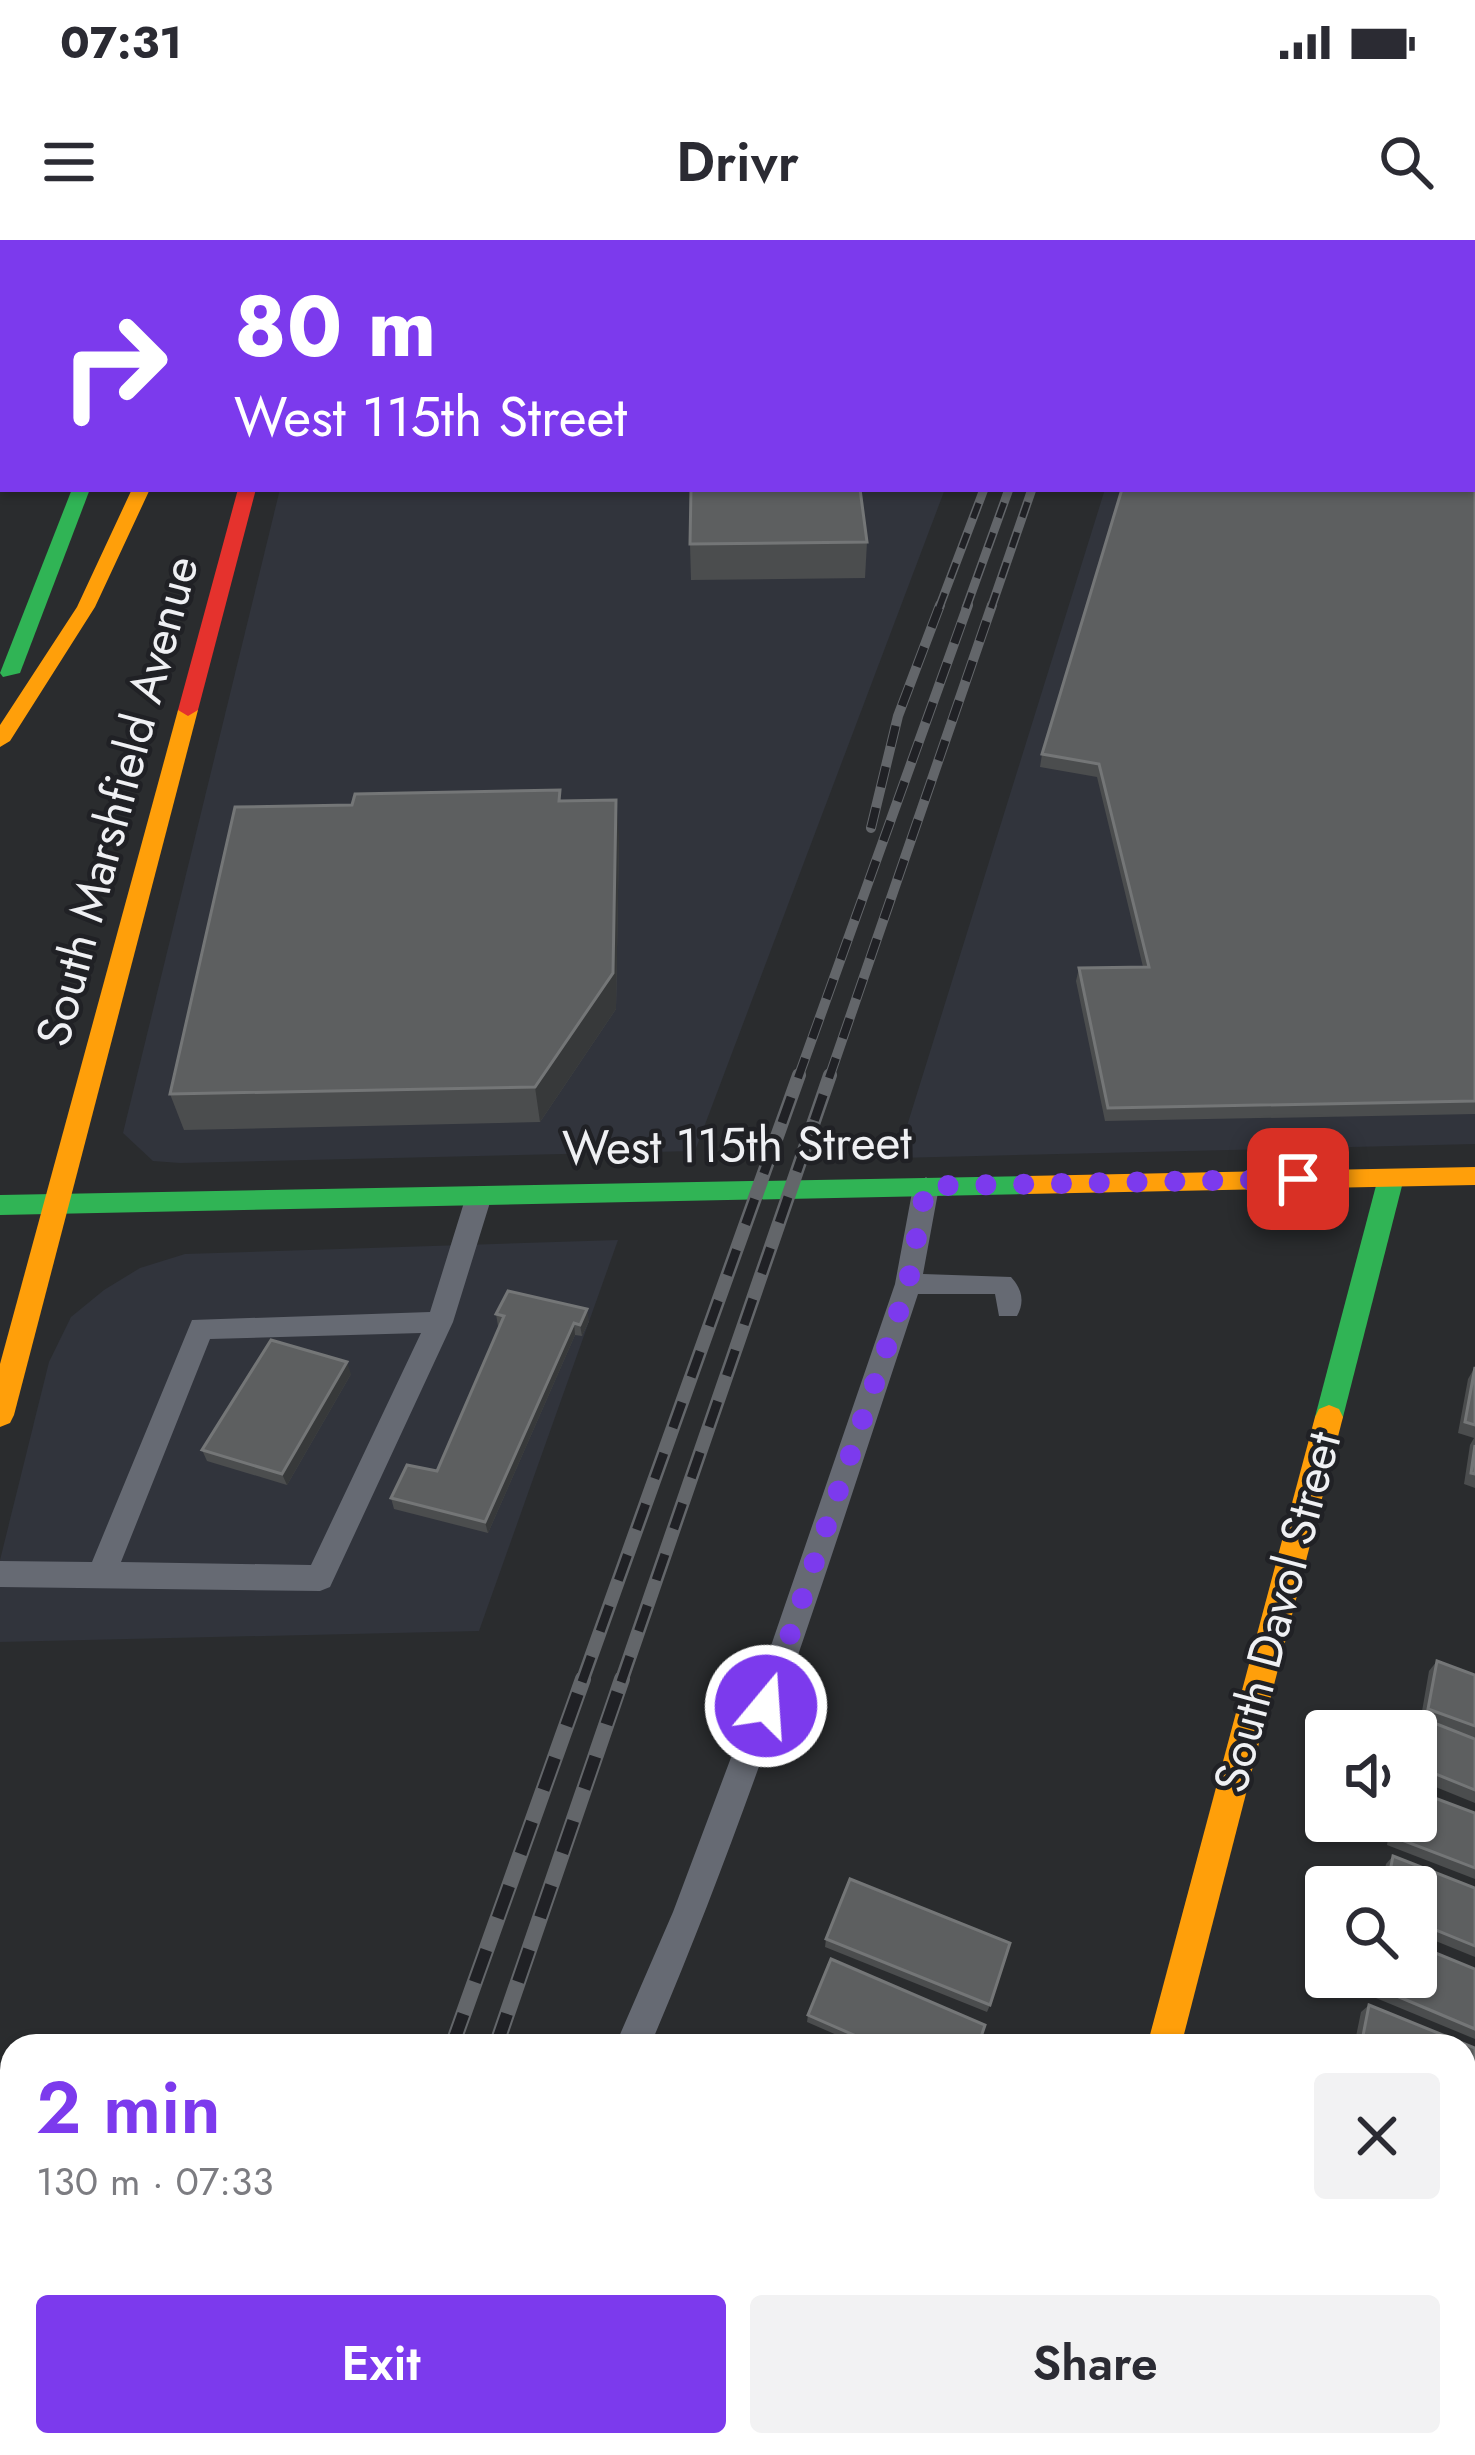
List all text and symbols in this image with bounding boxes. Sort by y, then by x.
text: 07:31 [60,10,182,75]
text: Drivr [676,123,799,201]
icon: menu [36,129,102,195]
icon: search [1373,129,1439,195]
text: 80 m [234,266,436,388]
icon: right [36,288,192,444]
text: West 115th Street [234,378,627,456]
street label: South Marshfield Avenue [18,548,216,1054]
street label: West 115th Street [562,1107,913,1183]
pin [1247,1128,1349,1230]
icon: arrive [1265,1146,1331,1212]
street label: South Davol Street [1196,1423,1358,1800]
position arrow [703,1643,829,1769]
map controls [1305,1710,1437,1998]
button: sound [1305,1710,1437,1842]
button: search [1305,1866,1437,1998]
text: 2 min [36,2056,221,2160]
button: close [1314,2073,1440,2199]
text: 130 m · 07:33 [36,2153,274,2210]
button: Exit [36,2295,726,2433]
button: Share [750,2295,1440,2433]

